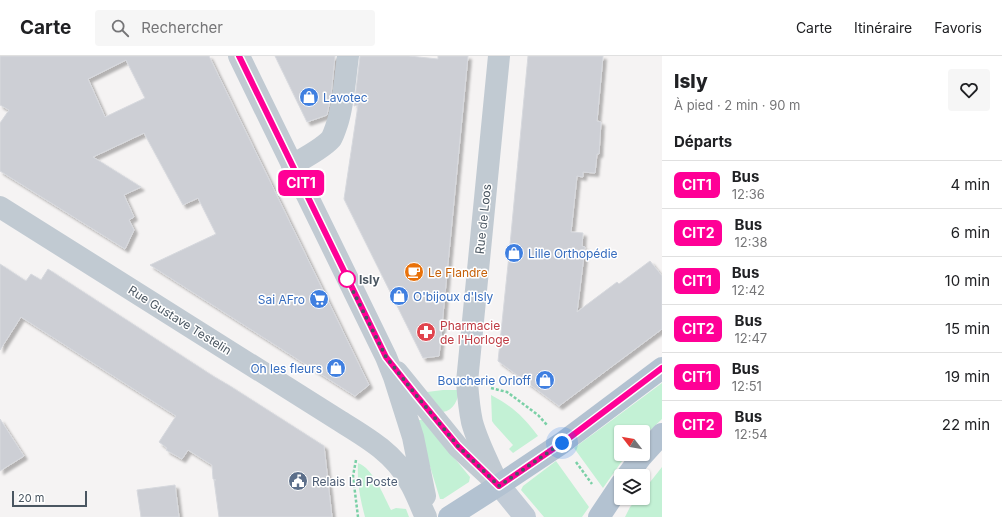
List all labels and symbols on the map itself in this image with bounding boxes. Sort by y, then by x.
shop icon: Lavotec [298,86,320,108]
place label: Lavotec [323,90,368,105]
line badge: CIT1 [273,170,329,196]
street label: Rue de Loos [472,183,494,255]
shop icon: Lille Orthopédie [503,242,525,264]
place label: Lille Orthopédie [528,246,618,261]
cafe icon: Le Flandre [403,261,425,283]
place label: Le Flandre [428,265,488,280]
marker: Isly [338,270,356,288]
place label: Isly [359,272,380,287]
street label: Rue Gustave Testelin [126,282,234,358]
shop icon: O'bijoux d'Isly [388,285,410,307]
supermarket icon: Sai AFro [308,288,330,310]
place label: O'bijoux d'Isly [413,289,494,304]
place label: Sai AFro [258,292,305,307]
place label: Pharmacie de l'Horloge [440,318,510,347]
pharmacy icon: Pharmacie de l'Horloge [415,321,437,343]
shop icon: Oh les fleurs [325,357,347,379]
place label: Oh les fleurs [250,361,322,376]
shop icon: Boucherie Orloff [534,369,556,391]
place label: Boucherie Orloff [438,373,532,388]
north arrow [614,425,650,461]
your location [552,433,572,453]
public building icon: Relais La Poste [287,470,309,492]
place label: Relais La Poste [312,474,398,489]
scale bar [12,489,87,508]

